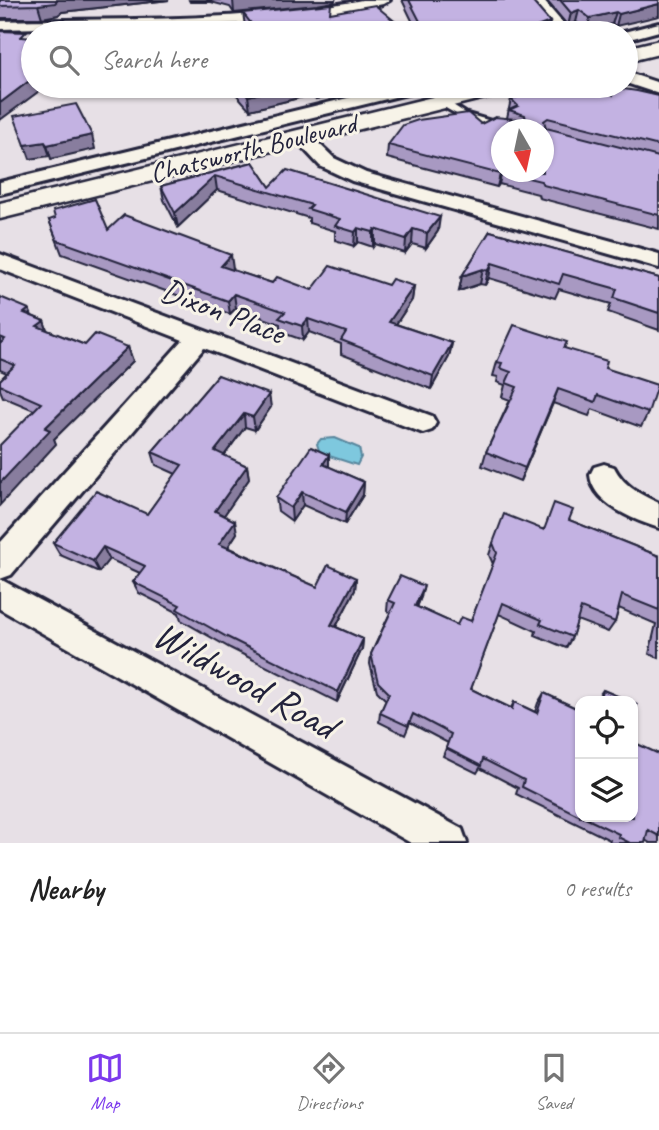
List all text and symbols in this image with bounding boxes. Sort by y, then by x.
search box [21,21,638,98]
icon: search [45,41,83,79]
text: Search here [101,43,207,76]
street label: Chatsworth Boulevard [146,105,364,191]
north arrow [491,119,554,182]
street label: Dixon Place [155,268,293,354]
street label: Wildwood Road [145,609,351,754]
map controls [575,696,638,822]
button: locate [575,696,638,759]
button: layers [575,759,638,822]
text: Nearby [28,870,104,908]
text: 0 results [564,874,631,903]
tab: Map [86,1049,124,1115]
tab: Directions [296,1049,363,1115]
tab: Saved [535,1049,573,1115]

